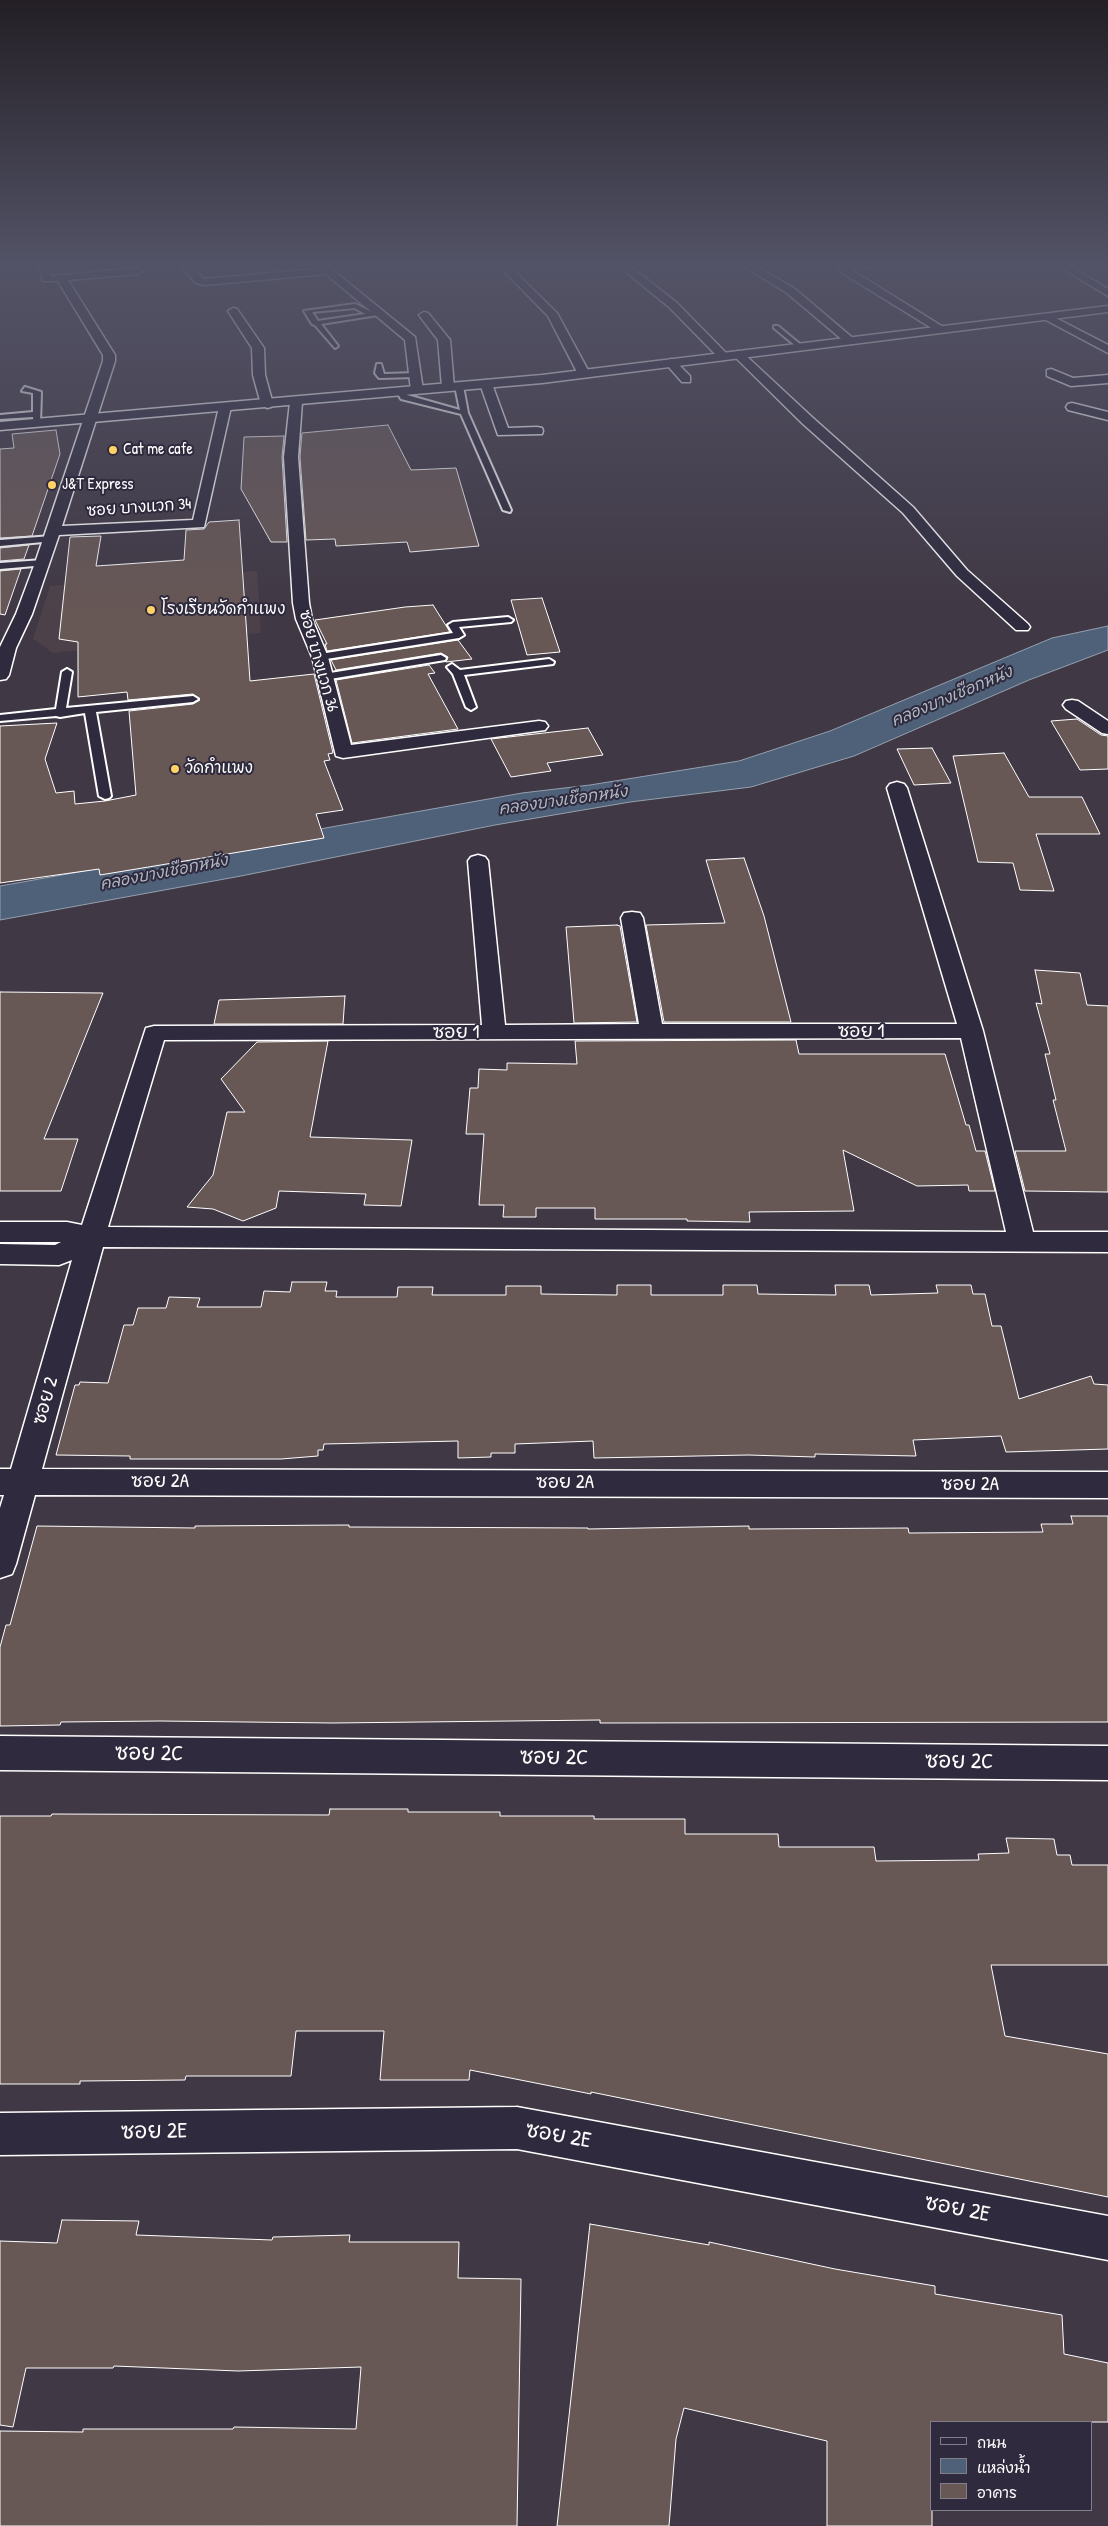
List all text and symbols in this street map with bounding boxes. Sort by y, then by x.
place label: Cat me cafe [123,440,193,460]
marker: Cat me cafe [107,444,119,456]
place label: J&T Express [62,475,134,495]
marker: J&T Express [46,479,58,491]
street label: ซอย บางแวก 34 [86,495,192,521]
place label: โรงเรียนวัดกำแพง [161,600,285,620]
marker: โรงเรียนวัดกำแพง [145,604,157,616]
street label: ซอย บางแวก 36 [294,608,342,714]
water label: คลองบางเชือกหนัง [889,663,1015,731]
place label: วัดกำแพง [185,759,253,779]
marker: วัดกำแพง [169,763,181,775]
water label: คลองบางเชือกหนัง [498,782,628,820]
water label: คลองบางเชือกหนัง [99,851,229,895]
street label: ซอย 1 [838,1021,884,1043]
street label: ซอย 1 [433,1022,479,1044]
street label: ซอย 2 [28,1374,64,1428]
street label: ซอย 2A [131,1471,189,1493]
street label: ซอย 2A [536,1472,594,1494]
street label: ซอย 2A [941,1474,999,1496]
street label: ซอย 2C [115,1740,183,1768]
street label: ซอย 2C [520,1744,588,1772]
street label: ซอย 2C [925,1748,993,1776]
street label: ซอย 2E [523,2117,593,2155]
street label: ซอย 2E [121,2118,187,2146]
street label: ซอย 2E [922,2190,992,2228]
legend [930,2421,1093,2511]
text: ถนน [977,2432,1006,2453]
text: แหล่งน้ำ [977,2457,1031,2478]
text: อาคาร [977,2482,1017,2503]

